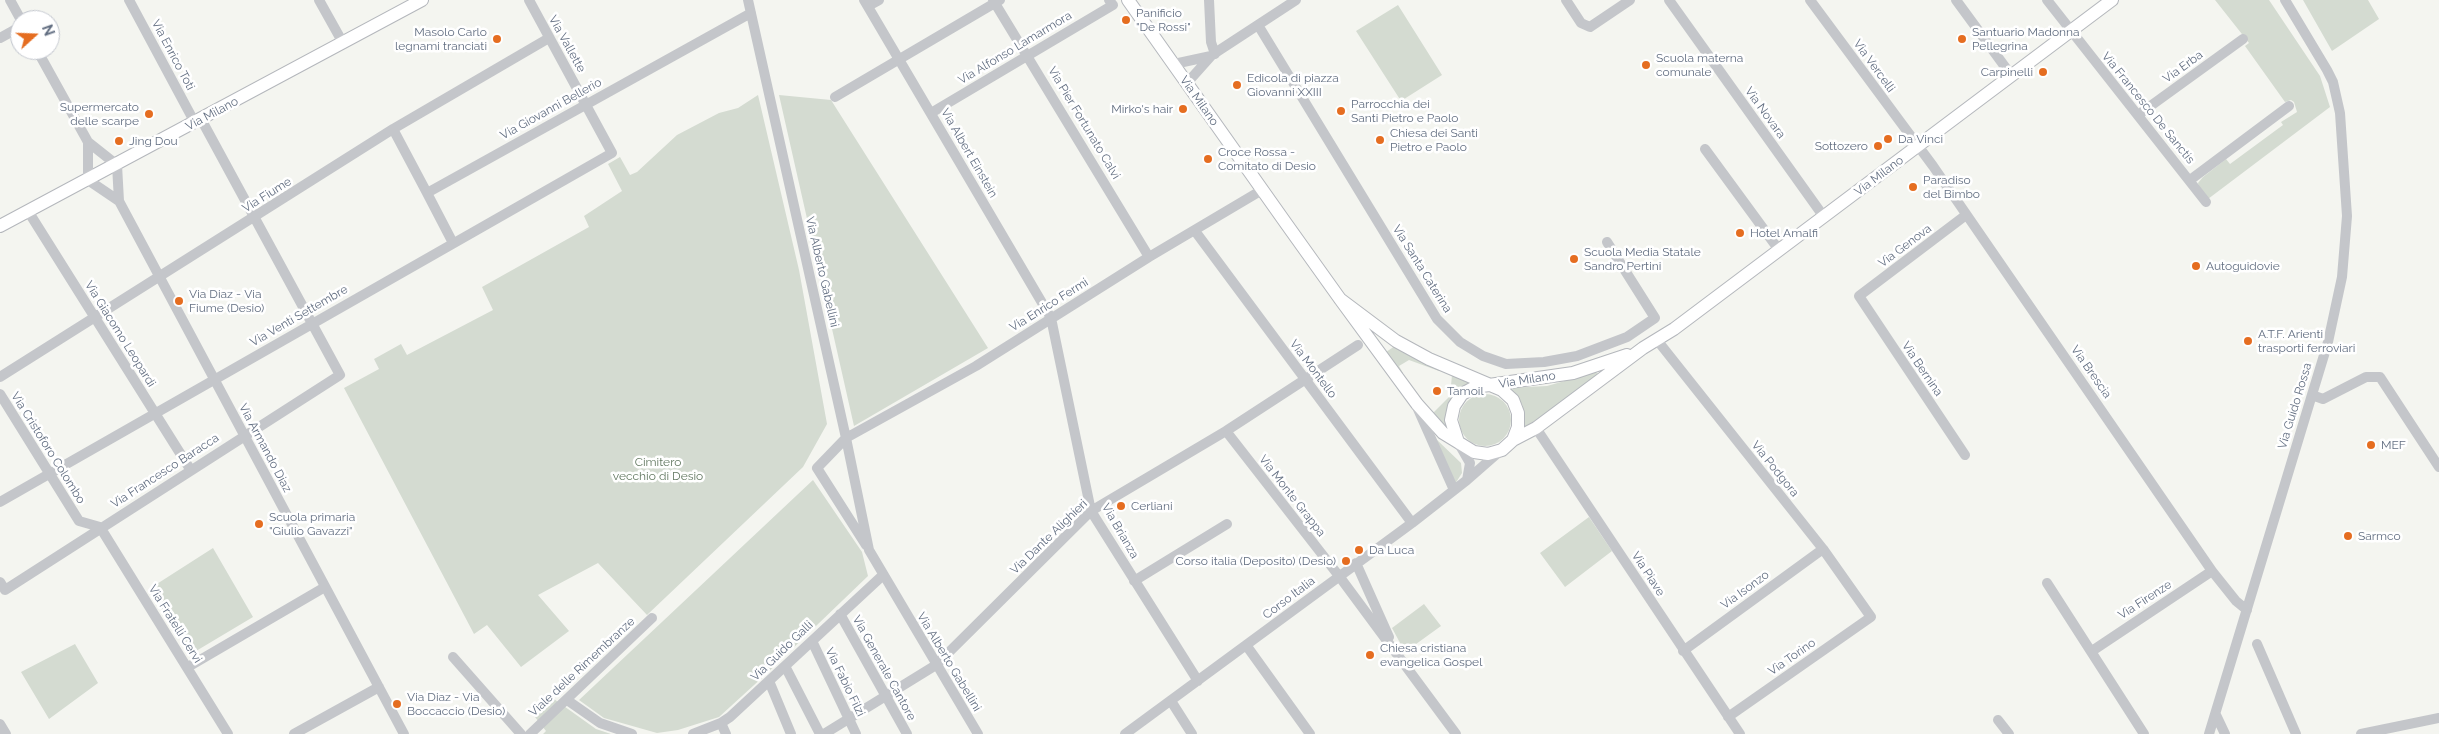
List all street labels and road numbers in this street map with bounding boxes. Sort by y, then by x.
street label: Via Alfonso Lamarmora [956,8,1074,88]
street label: Via Vallette [545,13,589,75]
street label: Via Enrico Toti [148,17,198,93]
street label: Via Vercelli [1850,37,1898,95]
street label: Via Erba [2160,48,2206,86]
street label: Via Francesco De Sanctis [2099,49,2197,167]
street label: Via Pier Fortunato Calvi [1045,64,1123,182]
street label: Via Milano [1177,73,1221,129]
street label: Via Giovanni Bellerio [498,75,604,143]
street label: Via Novara [1742,85,1788,141]
street label: Via Milano [183,94,241,134]
street label: Via Albert Einstein [938,106,1000,200]
street label: Via Milano [1852,153,1906,199]
street label: Via Fiume [240,174,294,216]
street label: Via Alberto Gabellini [802,215,842,329]
street label: Via Genova [1876,221,1934,271]
street label: Via Santa Caterina [1389,222,1455,316]
street label: Via Enrico Fermi [1007,275,1091,335]
street label: Via Giacomo Leopardi [82,278,158,390]
street label: Via Venti Settembre [248,282,350,350]
street label: Via Montello [1286,337,1340,401]
street label: Via Bernina [1898,339,1946,399]
street label: Via Brescia [2068,343,2114,401]
street label: Via Guido Rossa [2275,361,2315,451]
street label: Via Milano [1498,368,1556,392]
street label: Via Cristoforo Colombo [8,390,88,506]
street label: Via Armando Diaz [236,401,294,495]
street label: Via Francesco Baracca [108,431,222,511]
street label: Via Podgora [1748,438,1802,500]
street label: Via Monte Grappa [1256,452,1328,540]
street label: Via Dante Alighieri [1008,497,1090,577]
street label: Via Brianza [1098,501,1142,561]
street label: Via Piave [1628,549,1668,599]
street label: Via Isonzo [1718,568,1772,612]
street label: Corso Italia [1260,574,1318,622]
street label: Via Firenze [2116,577,2174,623]
street label: Via Fratelli Cervi [145,582,205,666]
street label: Via Alberto Gabellini [914,610,984,714]
street label: Via Generale Cantore [849,613,919,723]
street label: Viale delle Rimembranze [526,614,638,720]
street label: Via Guido Galli [748,618,816,684]
street label: Via Torino [1766,635,1818,679]
street label: Via Fabio Filzi [822,645,868,719]

